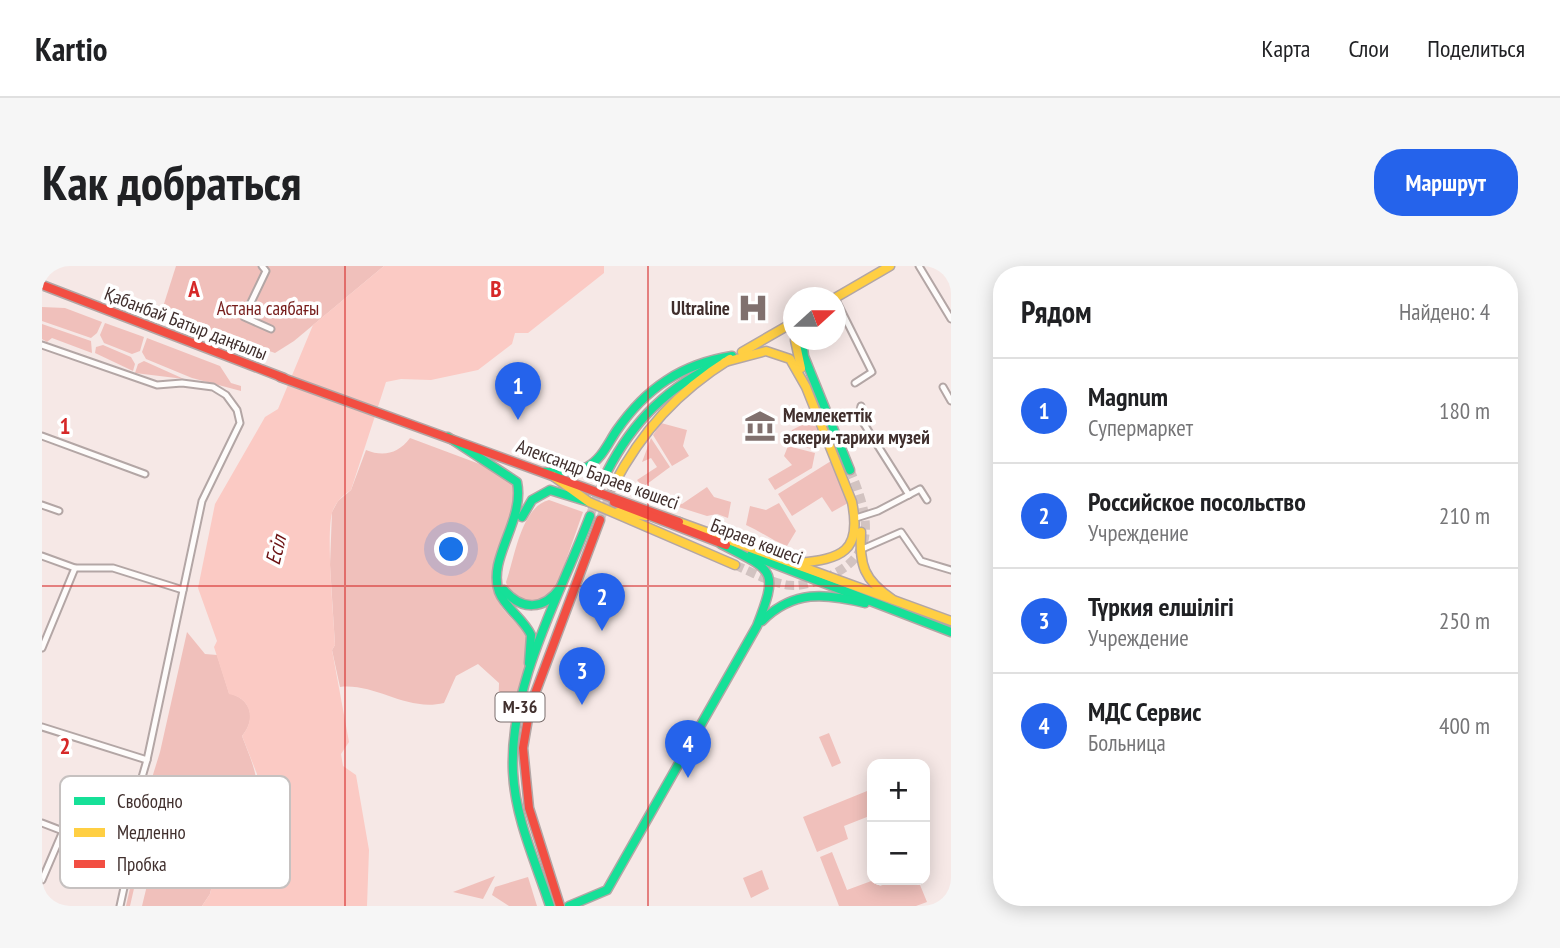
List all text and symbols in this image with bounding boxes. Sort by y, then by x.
text: Kartio [35,27,108,70]
text: Карта [1262,33,1310,64]
text: Слои [1348,33,1389,64]
text: Поделиться [1427,33,1525,64]
button: Маршрут [1374,149,1518,216]
text: Как добраться [42,150,301,214]
text: A [187,274,200,303]
text: B [490,274,502,303]
street label: Қабанбай Батыр даңғылы [101,281,271,365]
north arrow [783,287,846,350]
hospital icon: Ultraline [736,291,770,325]
text: Рядом [1021,292,1092,331]
park label: Астана саябағы [217,296,319,320]
place label: Ultraline [671,296,730,320]
text: Найдено: 4 [1399,297,1490,326]
pin: 1 [495,362,541,420]
text: Magnum [1088,380,1168,413]
text: 1 [1039,396,1050,425]
text: 180 m [1439,396,1490,425]
place label: Мемлекеттік әскери-тарихи музей [783,403,930,449]
museum icon: Мемлекеттік әскери-тарихи музей [743,409,777,443]
text: 1 [60,411,71,440]
text: Супермаркет [1088,413,1193,442]
street label: Александр Бараев көшесі [513,433,683,515]
text: Российское посольство [1088,485,1306,518]
text: 2 [1039,501,1050,530]
text: 210 m [1439,501,1490,530]
street label: Бараев көшесі [708,512,806,570]
text: Учреждение [1088,518,1189,547]
water label: Есіл [259,531,293,568]
your location [434,532,468,566]
pin: 2 [579,573,625,631]
text: Түркия елшілігі [1088,590,1234,623]
text: 3 [1039,606,1050,635]
text: 250 m [1439,606,1490,635]
text: Учреждение [1088,623,1189,652]
pin: 3 [559,647,605,705]
road number: M-36 [496,692,545,722]
text: МДС Сервис [1088,695,1201,728]
text: 4 [1039,711,1050,740]
text: 400 m [1439,711,1490,740]
pin: 4 [665,720,711,778]
text: Больница [1088,728,1166,757]
text: 2 [60,731,71,760]
map controls [867,759,930,885]
button: + [867,759,930,822]
legend [60,776,290,888]
text: Свободно [117,789,183,813]
text: Медленно [117,820,186,844]
button: − [867,822,930,885]
text: Пробка [117,852,167,876]

